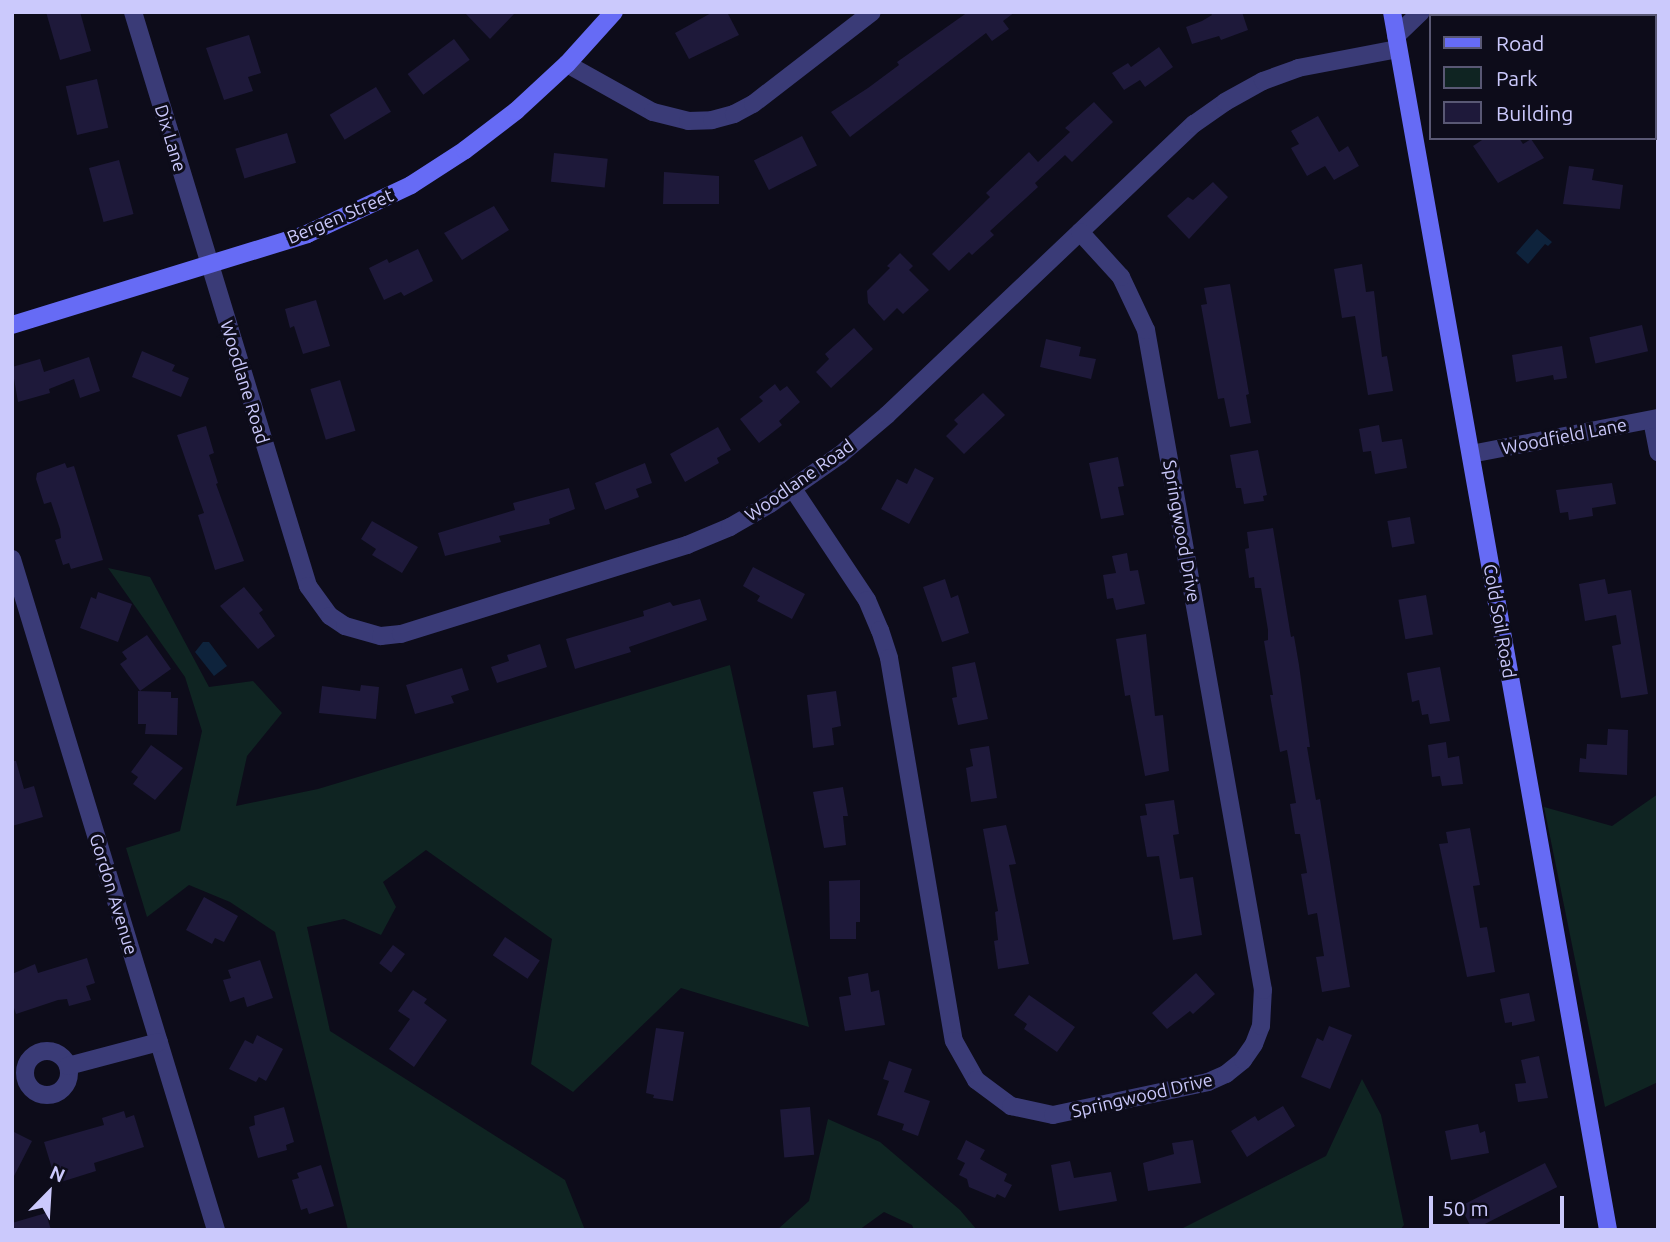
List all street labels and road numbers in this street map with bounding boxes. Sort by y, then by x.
street label: Dix Lane [151,102,191,174]
street label: Bergen Street [284,184,396,248]
street label: Woodlane Road [216,318,274,446]
street label: Woodfield Lane [1500,413,1628,459]
street label: Woodlane Road [740,435,858,525]
street label: Springwood Drive [1159,458,1205,604]
street label: Cold Soil Road [1479,562,1521,680]
street label: Gordon Avenue [85,831,143,957]
street label: Springwood Drive [1069,1068,1215,1122]

